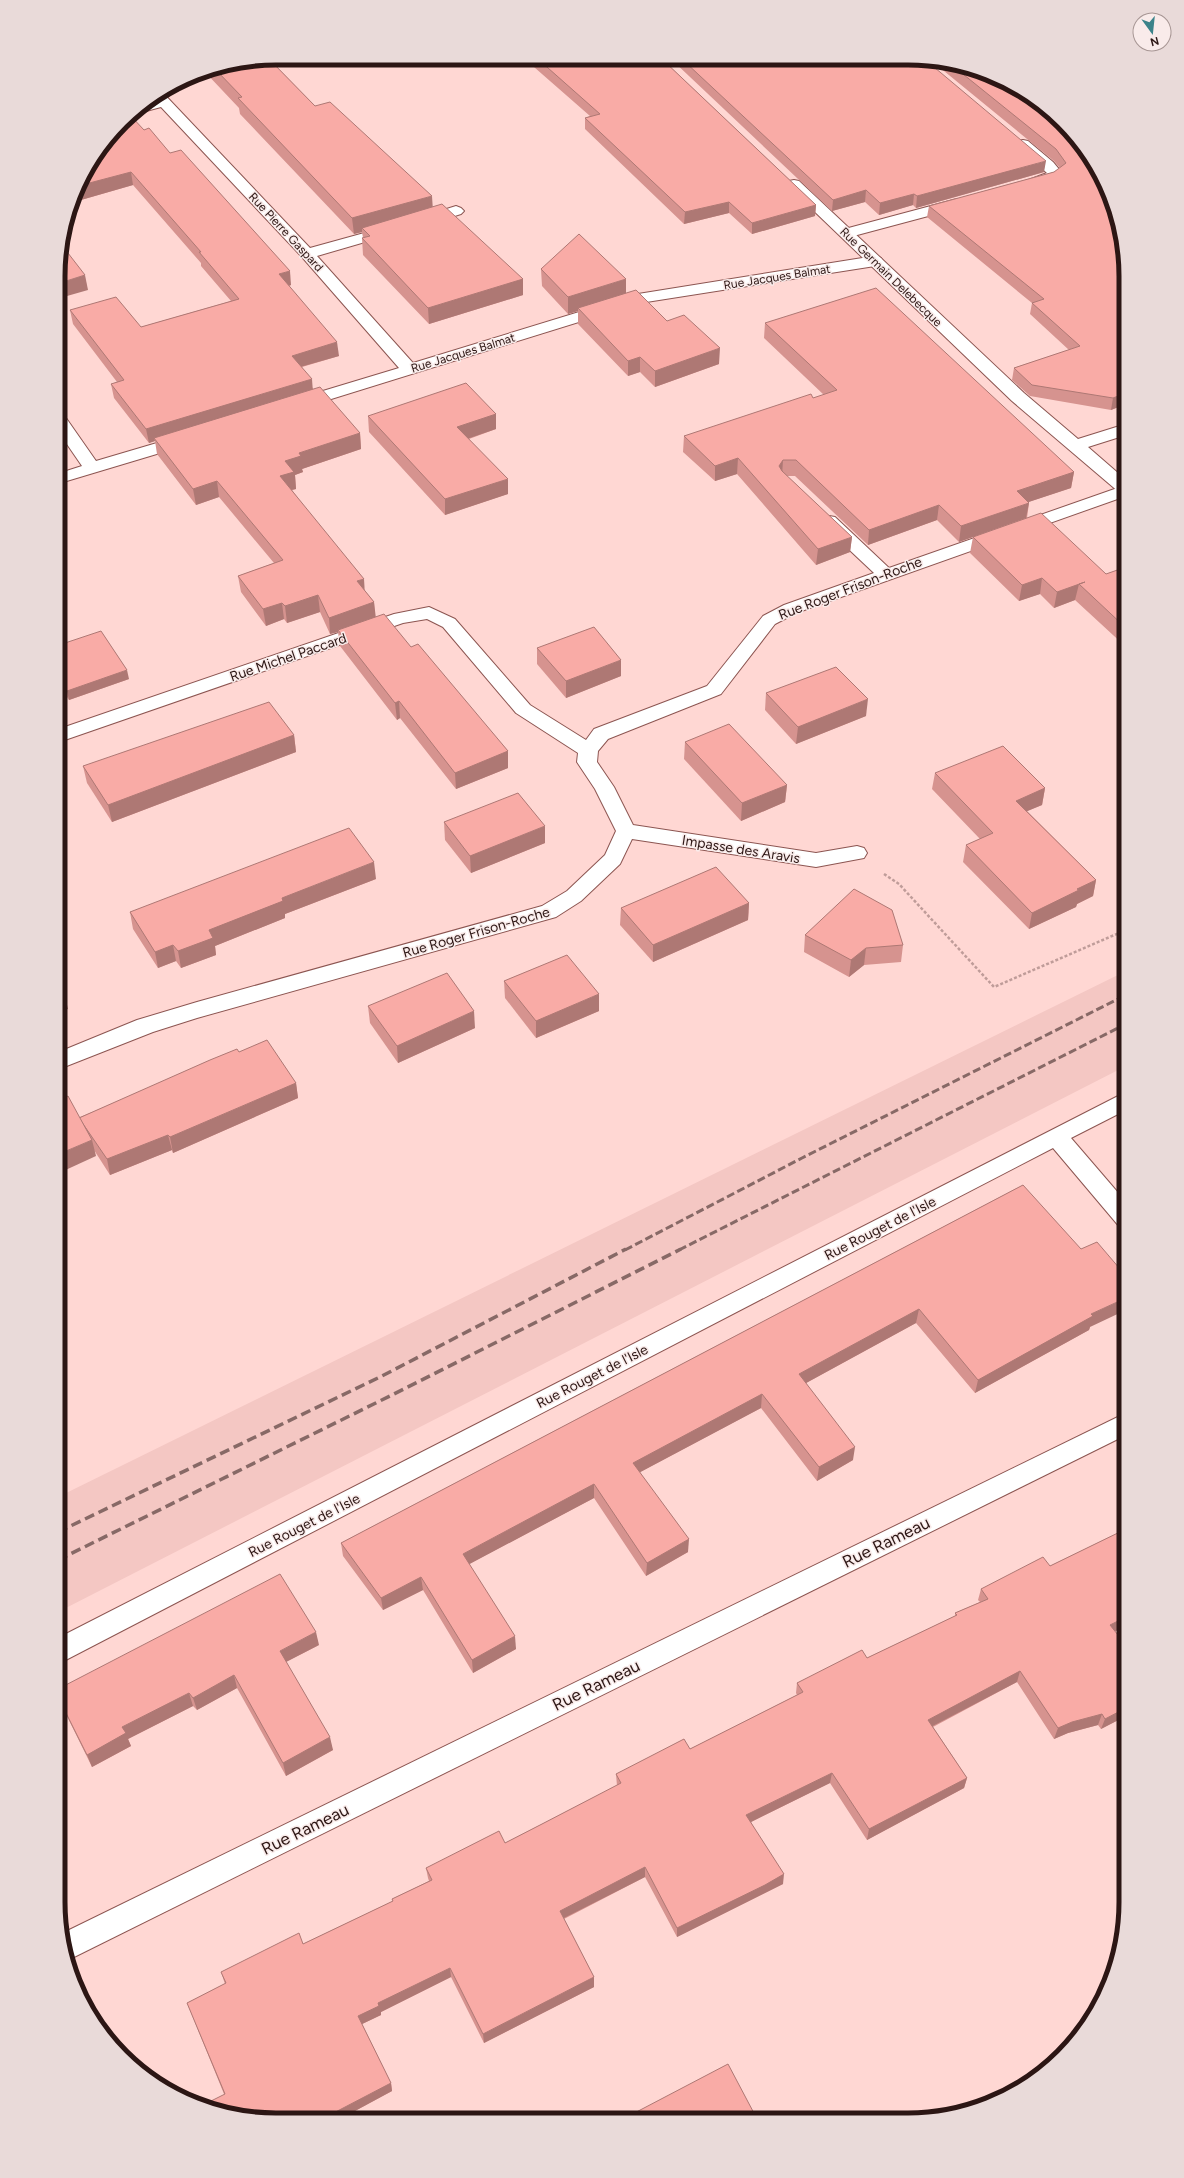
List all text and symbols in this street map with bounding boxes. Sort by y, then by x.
north arrow [1132,12,1172,52]
text: N [1149,34,1160,49]
street label: Rue Pierre Gaspard [246,190,326,274]
street label: Rue Germain Delebecque [837,225,945,330]
street label: Rue Jacques Balmat [722,262,832,292]
street label: Rue Jacques Balmat [409,330,517,376]
street label: Rue Roger Frison-Roche [776,553,925,624]
street label: Rue Michel Paccard [227,629,349,685]
street label: Impasse des Aravis [681,832,801,867]
street label: Rue Roger Frison-Roche [401,903,552,962]
street label: Rue Rouget de l'Isle [821,1193,939,1264]
street label: Rue Rouget de l'Isle [533,1341,651,1412]
street label: Rue Rouget de l'Isle [245,1490,363,1561]
street label: Rue Rameau [839,1512,933,1572]
street label: Rue Rameau [549,1655,643,1715]
street label: Rue Rameau [258,1799,352,1859]

